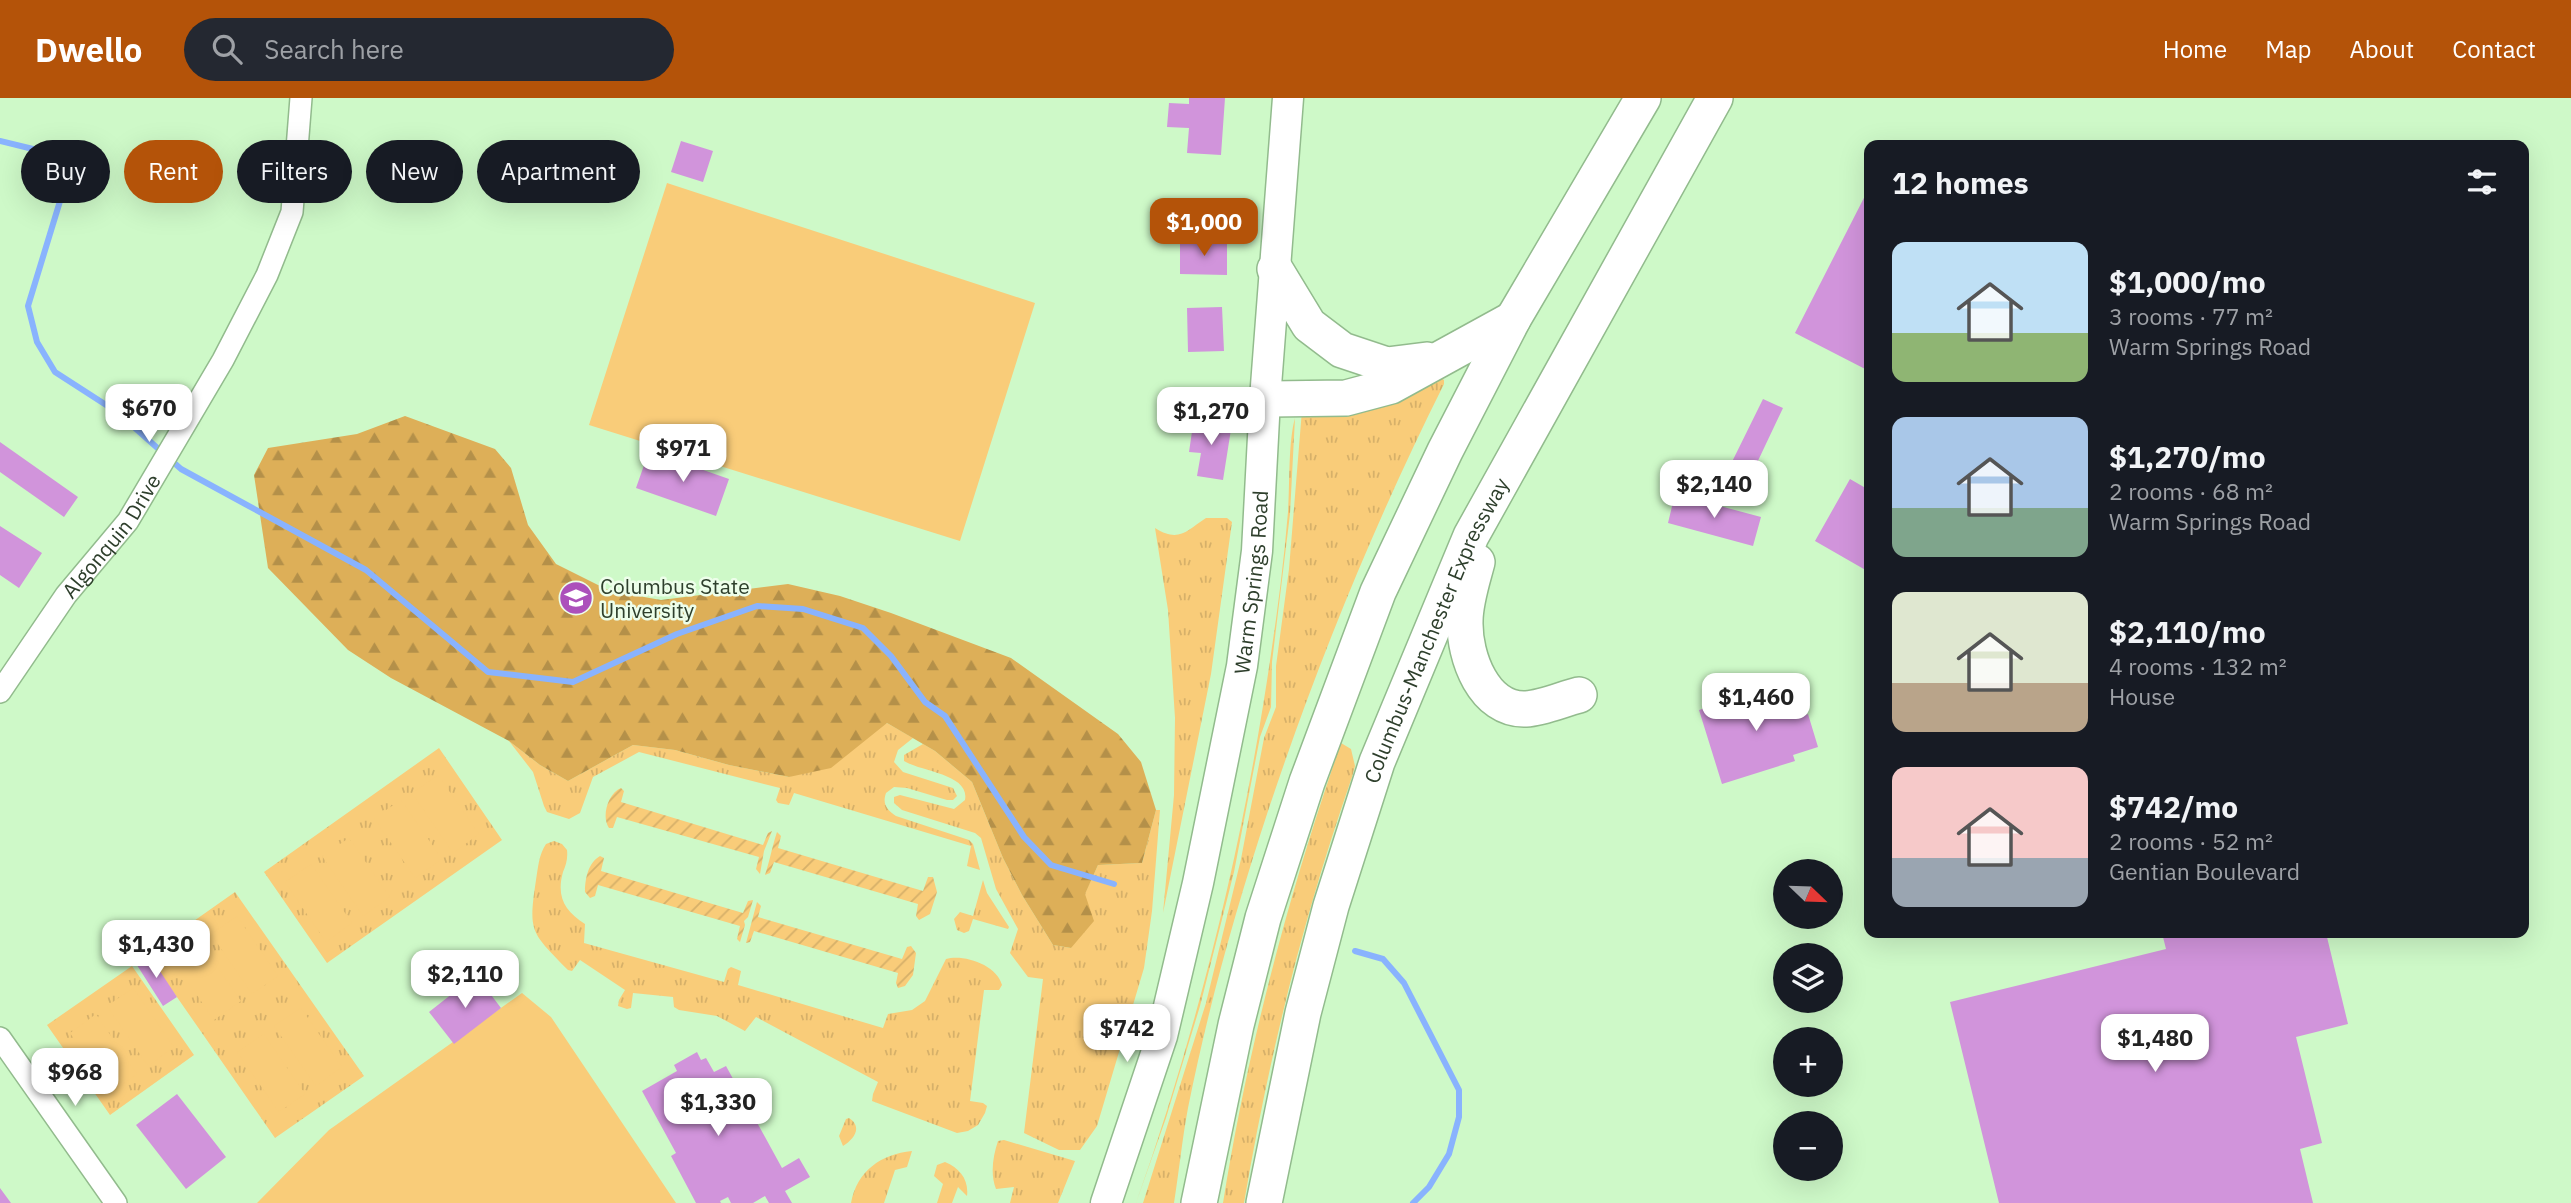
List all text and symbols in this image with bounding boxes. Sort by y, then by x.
search box [184,18,674,81]
text: Dwello [35,28,142,71]
icon: search [208,30,246,68]
text: Search here [264,32,404,66]
text: Home [2163,33,2227,65]
text: Map [2265,33,2311,65]
text: About [2349,33,2414,65]
text: Contact [2452,33,2536,65]
chip: Buy [21,140,110,203]
chip: Rent [124,140,223,203]
chip: Filters [237,140,352,203]
chip: New [366,140,463,203]
chip: Apartment [477,140,640,203]
text: 12 homes [1892,163,2029,202]
icon: filters [2463,163,2501,201]
pin: $1,000 [1147,198,1261,258]
text: $1,000 [1166,206,1242,236]
text: $1,000/mo [2109,262,2266,301]
icon: home [1948,270,2032,354]
text: 3 rooms · 77 m² [2109,301,2273,331]
text: Warm Springs Road [2109,331,2311,361]
pin: $670 [108,384,190,444]
pin: $1,270 [1154,388,1268,447]
text: $670 [121,392,177,422]
text: $1,270 [1173,395,1249,425]
pin: $971 [642,424,724,484]
text: $971 [655,432,711,462]
text: $1,270/mo [2109,437,2266,476]
icon: home [1948,445,2032,529]
pin: $2,140 [1657,460,1771,520]
text: $2,140 [1676,468,1752,498]
street label: Algonquin Drive [55,469,167,604]
street label: Columbus-Manchester Expressway [1357,472,1515,787]
text: 2 rooms · 68 m² [2109,476,2273,506]
street label: Warm Springs Road [1227,490,1274,676]
text: Warm Springs Road [2109,506,2311,536]
place label: Columbus State University [600,572,750,624]
school or university icon: Columbus State University [557,579,595,617]
text: $2,110/mo [2109,612,2266,651]
icon: home [1948,620,2032,704]
text: 4 rooms · 132 m² [2109,651,2287,681]
pin: $1,460 [1699,674,1813,733]
text: $1,460 [1718,681,1794,711]
text: House [2109,681,2175,711]
text: $742/mo [2109,787,2238,826]
icon: home [1948,795,2032,879]
text: 2 rooms · 52 m² [2109,826,2273,856]
text: Gentian Boulevard [2109,856,2300,886]
north arrow [1773,859,1843,929]
map controls [1773,859,1843,1181]
pin: $1,430 [99,920,213,980]
text: $1,430 [118,928,194,958]
button: layers [1773,943,1843,1013]
pin: $2,110 [408,950,522,1010]
text: $2,110 [427,958,503,988]
pin: $742 [1086,1004,1168,1064]
text: $742 [1099,1012,1155,1042]
pin: $1,480 [2098,1014,2212,1074]
text: $1,480 [2117,1022,2193,1052]
button: + [1773,1027,1843,1097]
pin: $968 [34,1048,116,1108]
text: $968 [47,1056,103,1086]
pin: $1,330 [661,1079,775,1138]
text: $1,330 [680,1086,756,1116]
button: − [1773,1111,1843,1181]

